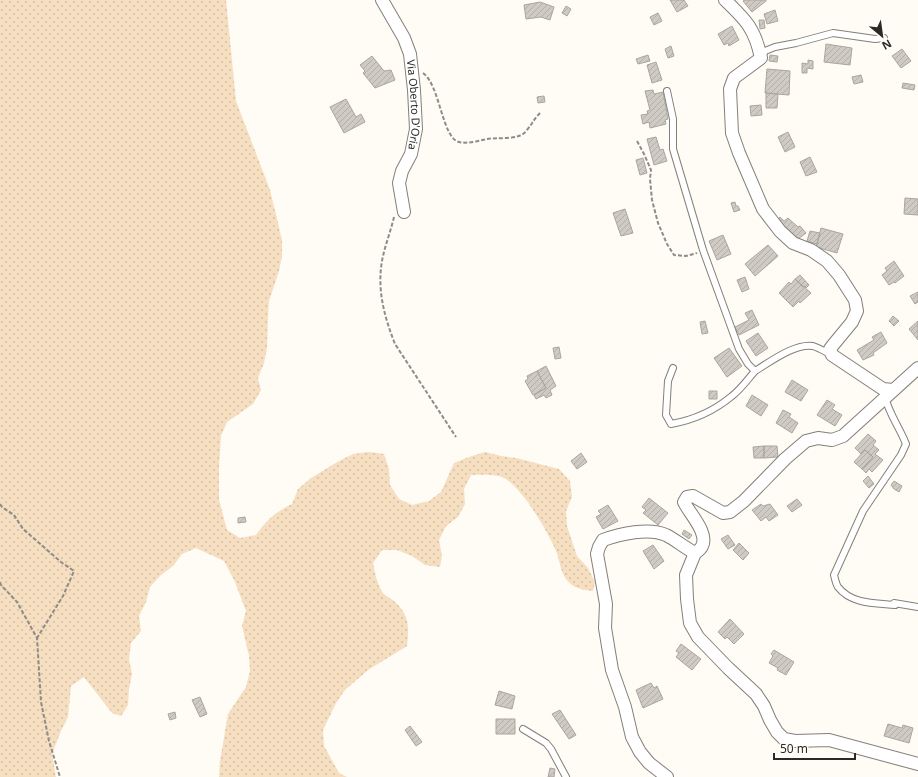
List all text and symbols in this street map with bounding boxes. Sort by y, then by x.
north arrow [862,16,902,56]
text: N [880,36,895,54]
street label: Via Oberto D'Oria [404,59,424,151]
scale bar [774,735,855,761]
text: 50 m [780,740,808,757]

